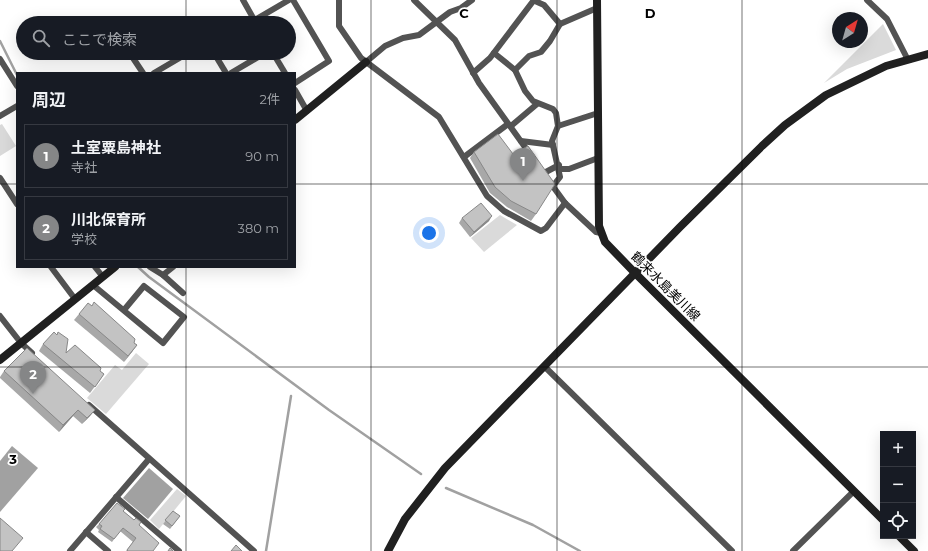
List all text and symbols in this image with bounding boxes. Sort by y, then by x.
text: C [459,5,469,21]
text: D [645,5,656,21]
north arrow [832,12,868,48]
search box [16,16,296,60]
icon: search [30,27,52,49]
text: ここで検索 [62,30,137,49]
text: 周辺 [32,90,66,110]
text: 2件 [260,91,280,107]
text: 土室粟島神社 [71,138,161,157]
text: 1 [43,148,49,164]
text: 90 m [245,148,279,164]
pin: 1 [510,148,536,181]
text: 寺社 [71,159,97,175]
text: 川北保育所 [71,210,146,229]
text: 2 [42,220,50,236]
text: 380 m [238,220,279,236]
your location [419,223,439,243]
text: 学校 [71,231,97,247]
street label: 鶴来水島美川線 [628,248,704,324]
pin: 2 [20,361,46,394]
map controls [880,431,916,539]
button: + [880,431,916,467]
text: 3 [8,451,17,467]
button: − [880,467,916,503]
button: locate [880,503,916,539]

